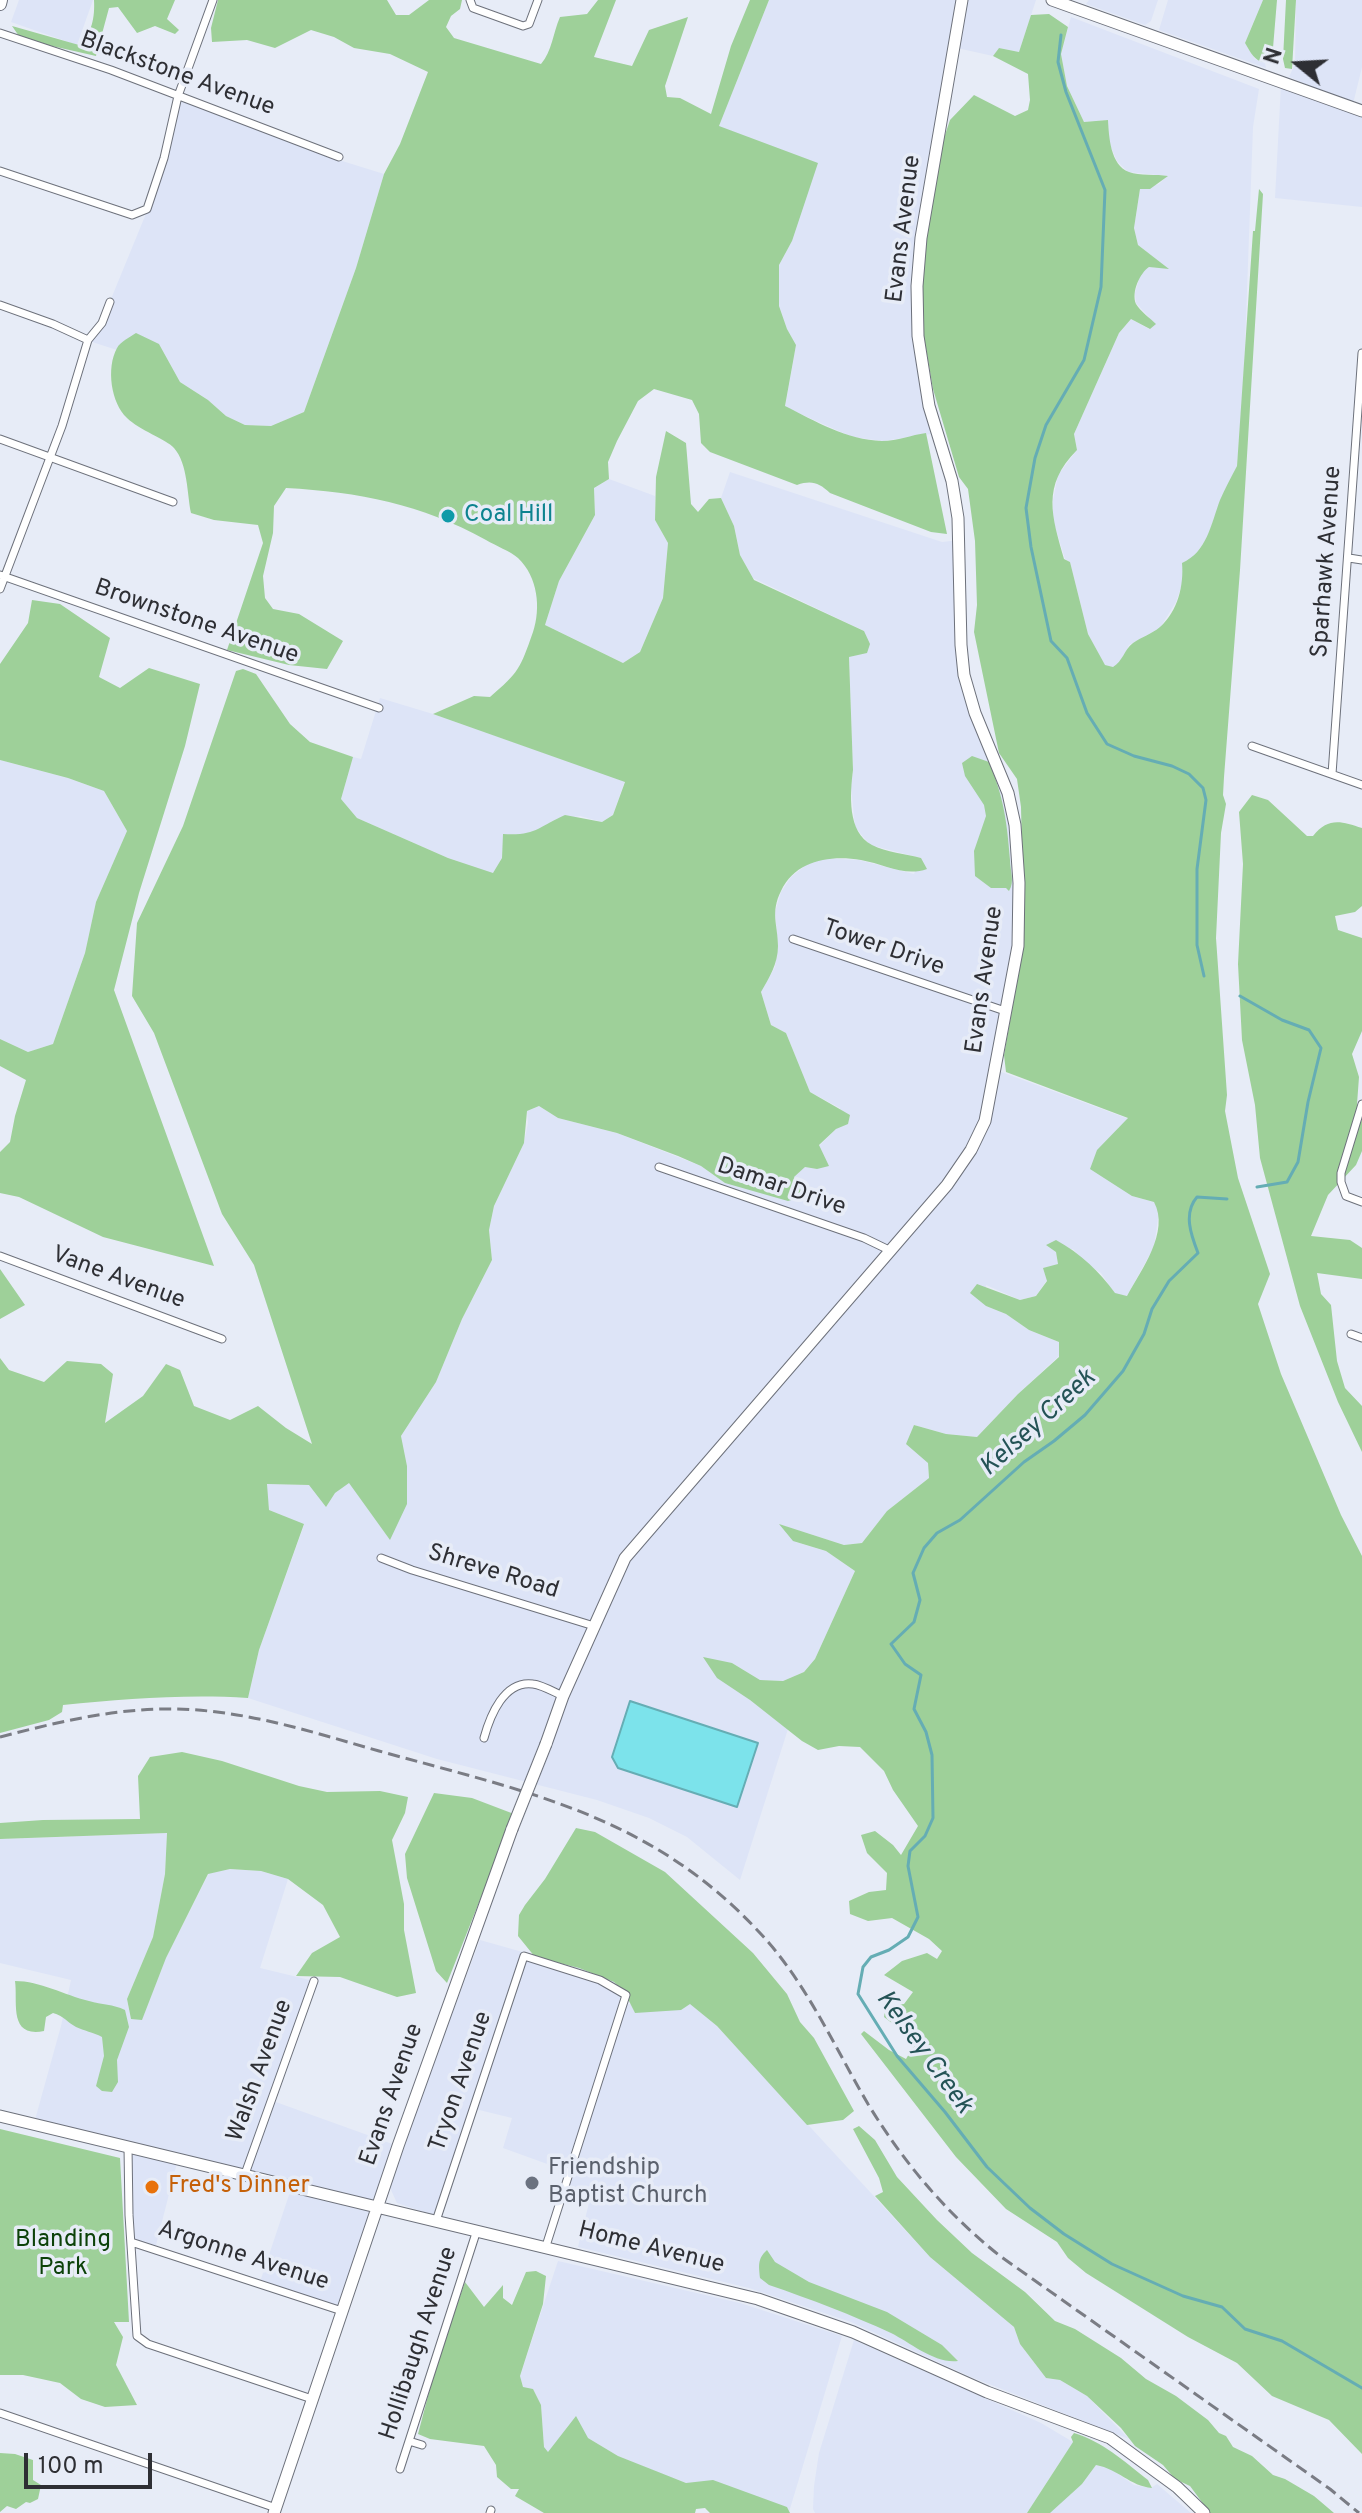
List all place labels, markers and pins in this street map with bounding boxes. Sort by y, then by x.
place label: Coal Hill [464,502,553,530]
marker: Coal Hill [439,507,457,525]
place label: Friendship Baptist Church [548,2155,708,2211]
place label: Fred's Dinner [168,2173,310,2201]
marker: Friendship Baptist Church [523,2174,541,2192]
marker: Fred's Dinner [143,2178,161,2196]

